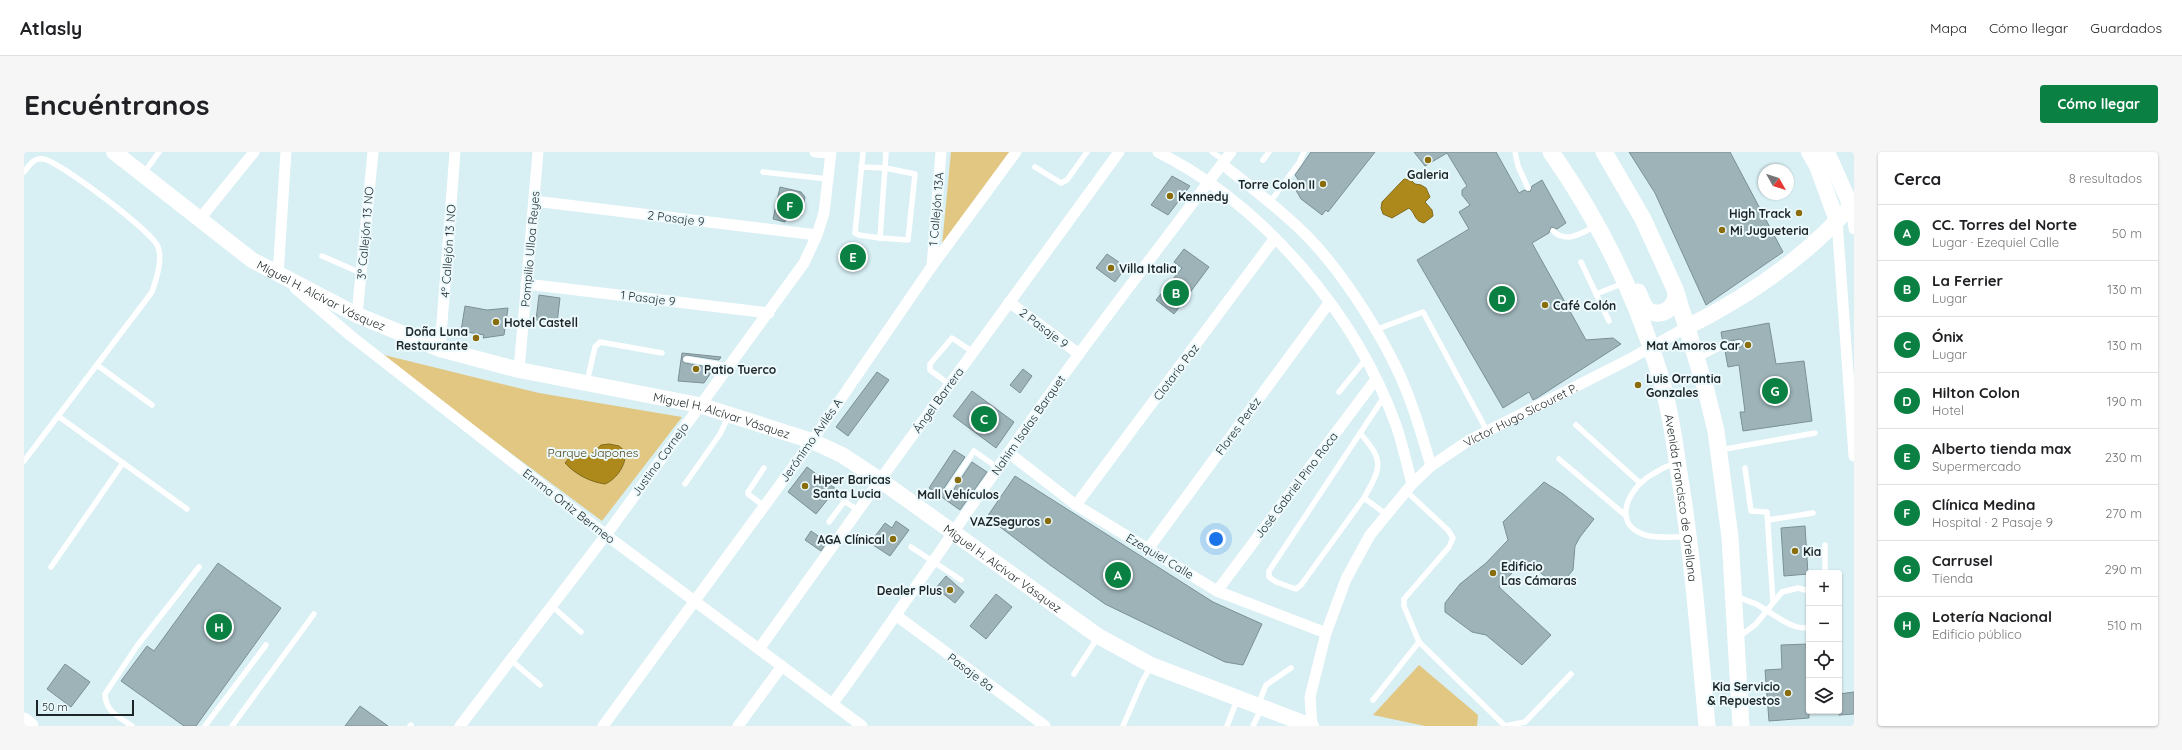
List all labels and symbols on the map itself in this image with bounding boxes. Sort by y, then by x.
marker: Galeria [1423,155,1433,165]
north arrow [1758,164,1794,200]
place label: Galeria [1407,167,1449,182]
street label: 1 Callejón 13A [925,171,947,247]
place label: Torre Colon II [1238,177,1315,192]
marker: Torre Colon II [1318,179,1328,189]
street label: 3º Callejón 13 NO [353,186,377,280]
place label: Kennedy [1178,189,1229,204]
street label: Pompilio Ulloa Reyes [517,190,543,308]
pin: F [777,191,803,221]
marker: Kennedy [1165,191,1175,201]
street label: 4º Callejón 13 NO [437,204,459,298]
place label: High Track [1729,206,1791,221]
street label: 2 Pasaje 9 [647,207,706,229]
marker: High Track [1794,208,1804,218]
place label: Mi Jugueteria [1730,223,1809,238]
marker: Mi Jugueteria [1717,225,1727,235]
pin: E [840,242,866,272]
street label: Miguel H. Alcívar Vásquez [255,257,388,333]
place label: Villa Italia [1119,261,1177,276]
marker: Villa Italia [1106,263,1116,273]
pin: B [1163,278,1189,308]
pin: D [1489,284,1515,314]
street label: 1 Pasaje 9 [620,287,677,309]
place label: Café Colón [1553,298,1616,313]
marker: Café Colón [1540,300,1550,310]
street label: 2 Pasaje 9 [1017,305,1072,351]
place label: Hotel Castell [504,315,578,330]
marker: Hotel Castell [491,317,501,327]
place label: Doña Luna Restaurante [396,324,468,353]
marker: Doña Luna Restaurante [471,333,481,343]
place label: Mat Amoros Car [1646,338,1740,353]
marker: Mat Amoros Car [1743,340,1753,350]
street label: Clotario Paz [1150,341,1202,403]
place label: Patio Tuerco [704,362,777,377]
marker: Patio Tuerco [691,364,701,374]
street label: Ángel Barrera [909,364,967,436]
place label: Luis Orrantia Gonzales [1646,371,1721,400]
street label: Nahim Isaías Barquet [988,372,1068,478]
pin: G [1762,376,1788,406]
street label: Víctor Hugo Sicouret P. [1460,380,1579,450]
marker: Luis Orrantia Gonzales [1633,380,1643,390]
street label: Miguel H. Alcívar Vásquez [652,389,792,441]
street label: Flores Peréz [1212,394,1264,458]
street label: Jerónimo Avilés A [776,395,846,485]
pin: C [971,404,997,434]
street label: Avenida Francisco de Orellana [1662,413,1701,582]
street label: Justino Cornejo [628,419,692,499]
street label: José Gabriel Pino Roca [1251,429,1341,541]
park label: Parque Japones [548,445,639,460]
street label: Emma Ortiz Bermeo [520,465,618,547]
place label: Hiper Baricas Santa Lucia [813,472,891,501]
marker: Mall Vehículos [953,475,963,485]
marker: Hiper Baricas Santa Lucia [800,481,810,491]
place label: Mall Vehículos [917,487,999,502]
place label: VAZSeguros [970,514,1040,529]
marker: VAZSeguros [1043,516,1053,526]
street label: Miguel H. Alcívar Vásquez [941,521,1065,616]
your location [1206,529,1226,549]
street label: Ezequiel Calle [1124,530,1197,582]
place label: AGA Clínical [817,532,885,547]
marker: AGA Clínical [888,534,898,544]
place label: Kia [1803,544,1821,559]
marker: Kia [1790,546,1800,556]
place label: Edificio Las Cámaras [1501,559,1577,588]
pin: A [1105,560,1131,590]
marker: Edificio Las Cámaras [1488,568,1498,578]
place label: Dealer Plus [877,583,942,598]
marker: Dealer Plus [945,585,955,595]
pin: H [206,612,232,642]
street label: Pasaje 8a [945,650,997,694]
place label: Kia Servicio & Repuestos [1707,679,1781,708]
marker: Kia Servicio & Repuestos [1783,688,1793,698]
scale bar [36,698,134,717]

